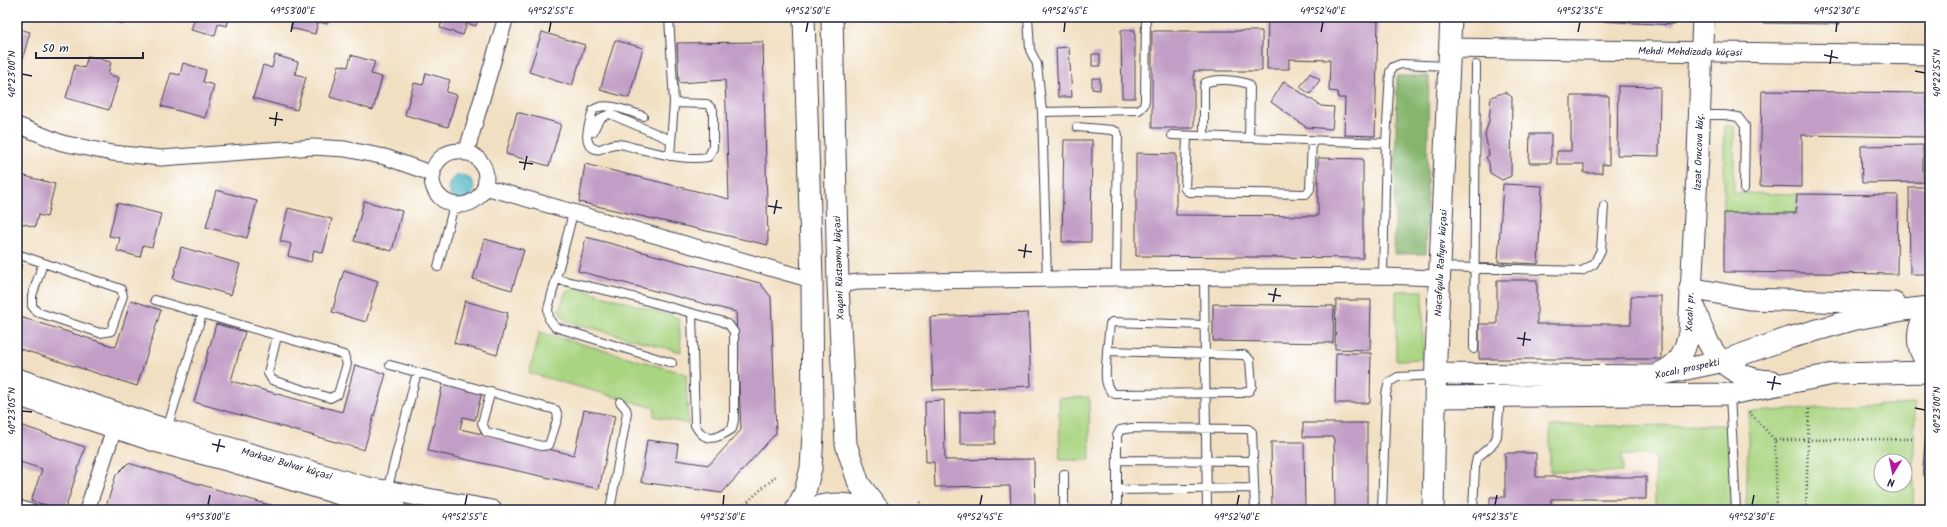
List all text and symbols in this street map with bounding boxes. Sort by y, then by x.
text: 49°53'00"E [270,3,317,19]
text: 49°52'55"E [528,3,575,19]
text: 49°52'50"E [785,3,832,19]
text: 49°52'45"E [1042,3,1089,19]
text: 49°52'40"E [1300,3,1347,19]
text: 49°52'35"E [1557,3,1604,19]
text: 49°52'30"E [1814,3,1861,19]
scale bar [36,34,143,60]
text: 50 m [42,39,69,58]
street label: Mehdi Mehdizadə küçəsi [1638,43,1743,61]
text: 40°22'55"N [1929,49,1945,97]
text: 40°23'00"N [4,50,20,97]
street label: İzzət Orucova küç. [1690,113,1708,191]
street label: Nəcəfqulu Rəfiyev küçəsi [1430,209,1452,317]
street label: Xəqani Rüstəmov küçəsi [829,215,849,320]
street label: Xocalı pr. [1681,292,1699,332]
street label: Xocalı prospekti [1653,354,1722,384]
text: 40°23'00"N [1929,386,1945,433]
text: 40°23'05"N [4,387,20,435]
street label: Mərkəzi Bulvar küçəsi [239,443,335,485]
north arrow [1873,453,1913,493]
text: N [1886,472,1896,491]
text: 49°53'00"E [185,509,232,525]
text: 49°52'55"E [442,509,489,525]
text: 49°52'50"E [700,509,747,525]
text: 49°52'45"E [957,509,1004,525]
text: 49°52'40"E [1214,509,1261,525]
text: 49°52'35"E [1472,509,1519,525]
text: 49°52'30"E [1729,509,1776,525]

